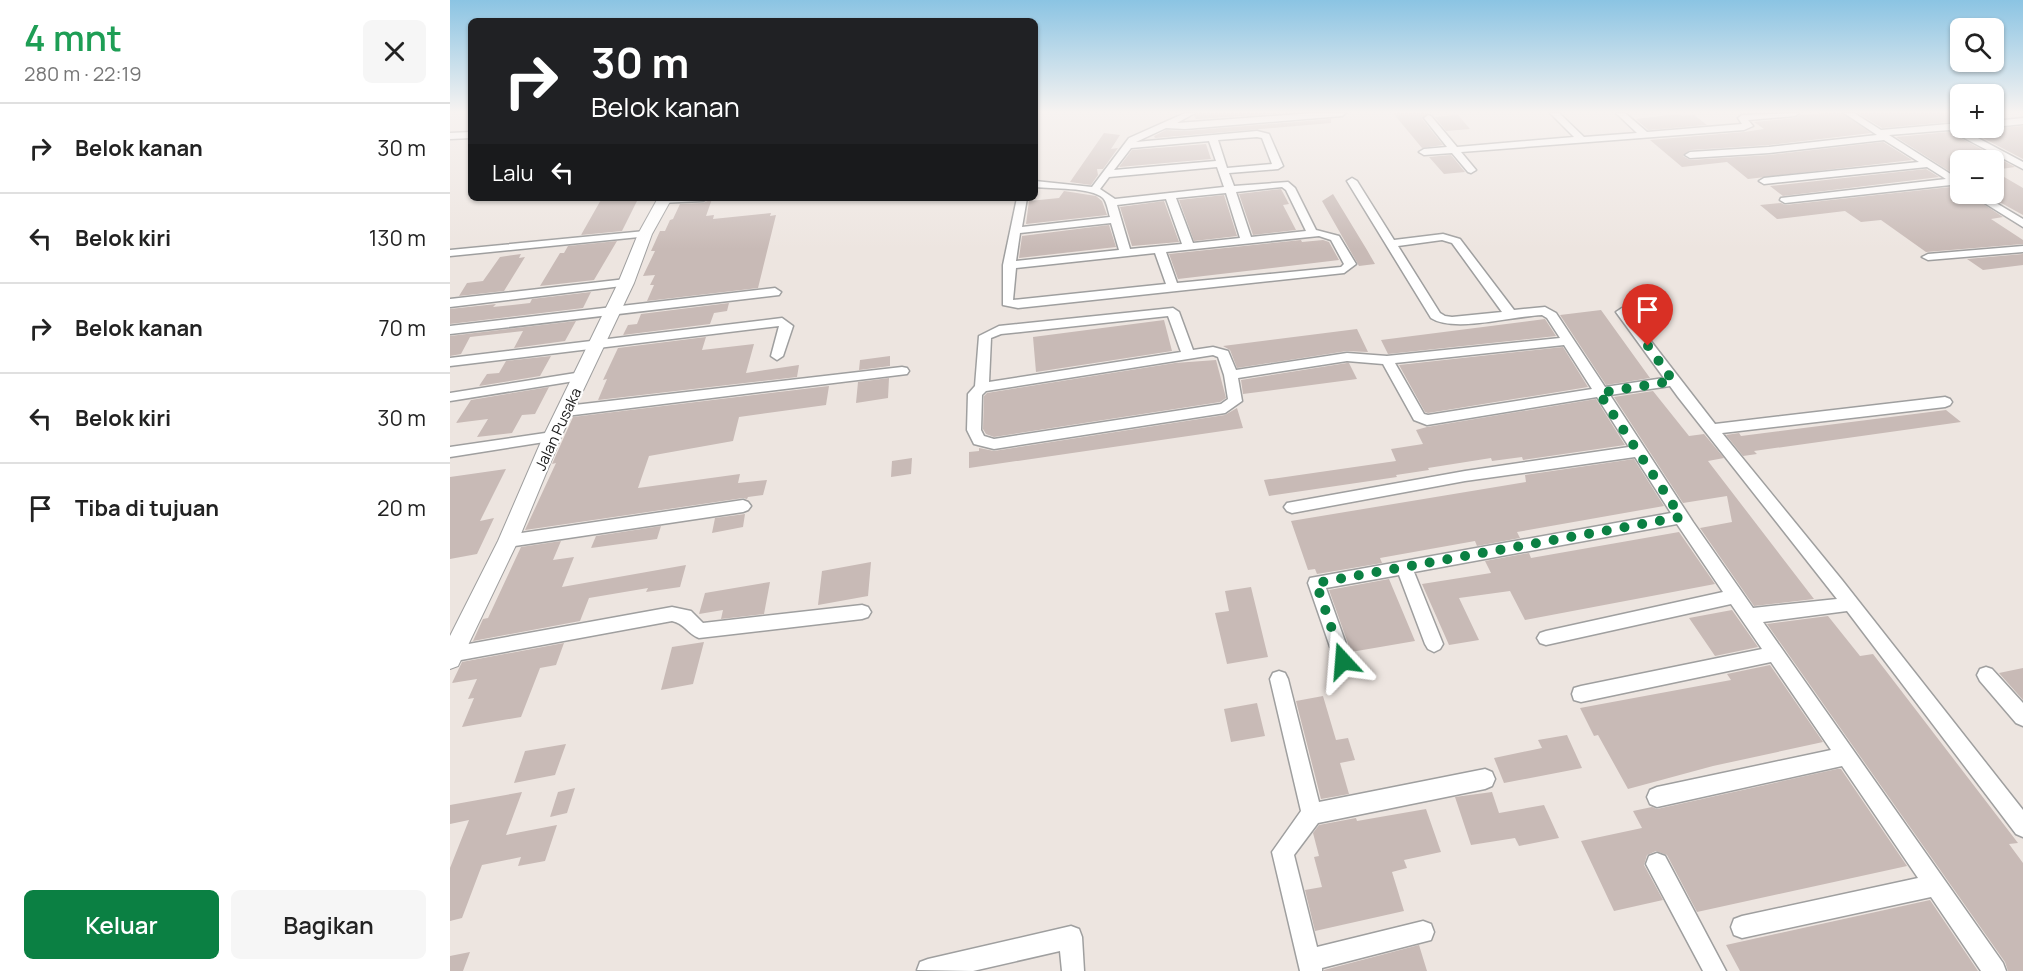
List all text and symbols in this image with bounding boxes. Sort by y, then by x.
text: 4 mnt [24,13,122,62]
map controls [1950,18,2004,204]
button: search [1950,18,2004,72]
button: close [363,20,426,83]
text: 30 m [591,33,689,91]
icon: right [492,42,570,120]
text: 280 m · 22:19 [24,60,142,87]
button: + [1950,84,2004,138]
text: Belok kanan [591,88,740,125]
icon: right [24,132,57,165]
text: Belok kanan [75,133,203,163]
text: 30 m [377,133,426,163]
button: − [1950,150,2004,204]
icon: left [546,156,579,189]
text: Lalu [492,158,534,188]
icon: left [24,222,57,255]
text: Belok kiri [75,223,171,253]
text: 130 m [369,223,426,253]
pin [1622,284,1673,346]
icon: arrive [1631,293,1664,326]
icon: right [24,312,57,345]
text: Belok kanan [75,313,203,343]
text: 70 m [378,313,426,343]
street label: Jalan Pusaka [530,384,586,474]
icon: left [24,402,57,435]
text: Belok kiri [75,403,171,433]
text: 30 m [377,403,426,433]
icon: arrive [24,492,57,525]
text: Tiba di tujuan [75,493,219,523]
text: 20 m [377,493,426,523]
position arrow [1311,629,1375,693]
button: Keluar [24,890,219,959]
button: Bagikan [231,890,426,959]

